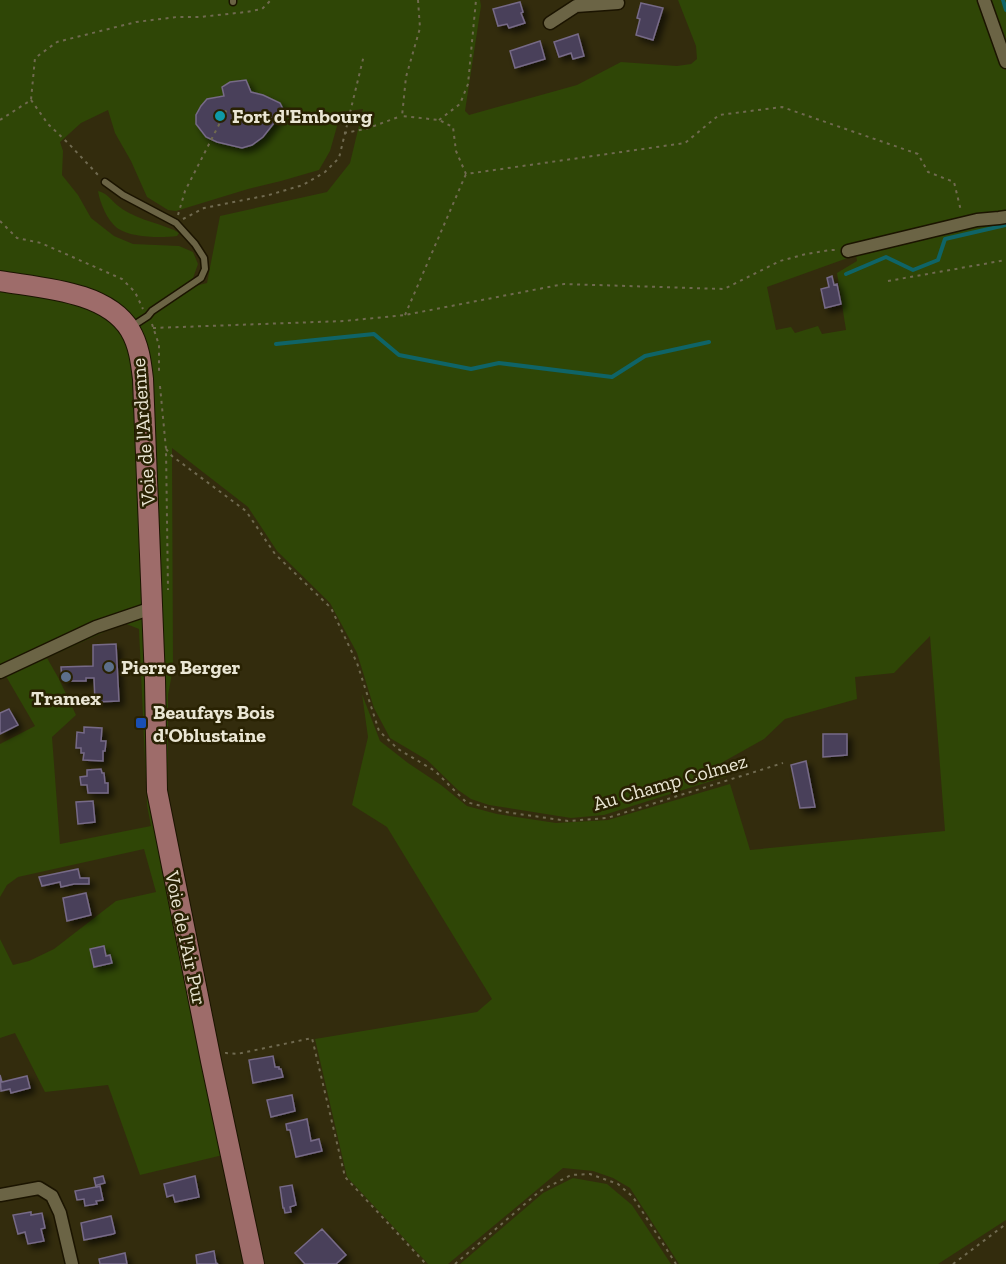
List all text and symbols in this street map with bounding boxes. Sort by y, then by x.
place label: Fort d'Embourg [232,104,373,128]
marker: Fort d'Embourg [213,109,227,123]
street label: Voie de l'Ardenne [126,357,160,508]
place label: Pierre Berger [121,655,241,679]
marker: Pierre Berger [102,660,116,674]
marker: Tramex [59,670,73,684]
place label: Tramex [31,686,101,710]
place label: Beaufays Bois d'Oblustaine [153,700,275,747]
marker: Beaufays Bois d'Oblustaine [134,716,148,730]
street label: Au Champ Colmez [590,748,750,816]
street label: Voie de l'Air Pur [160,868,212,1007]

